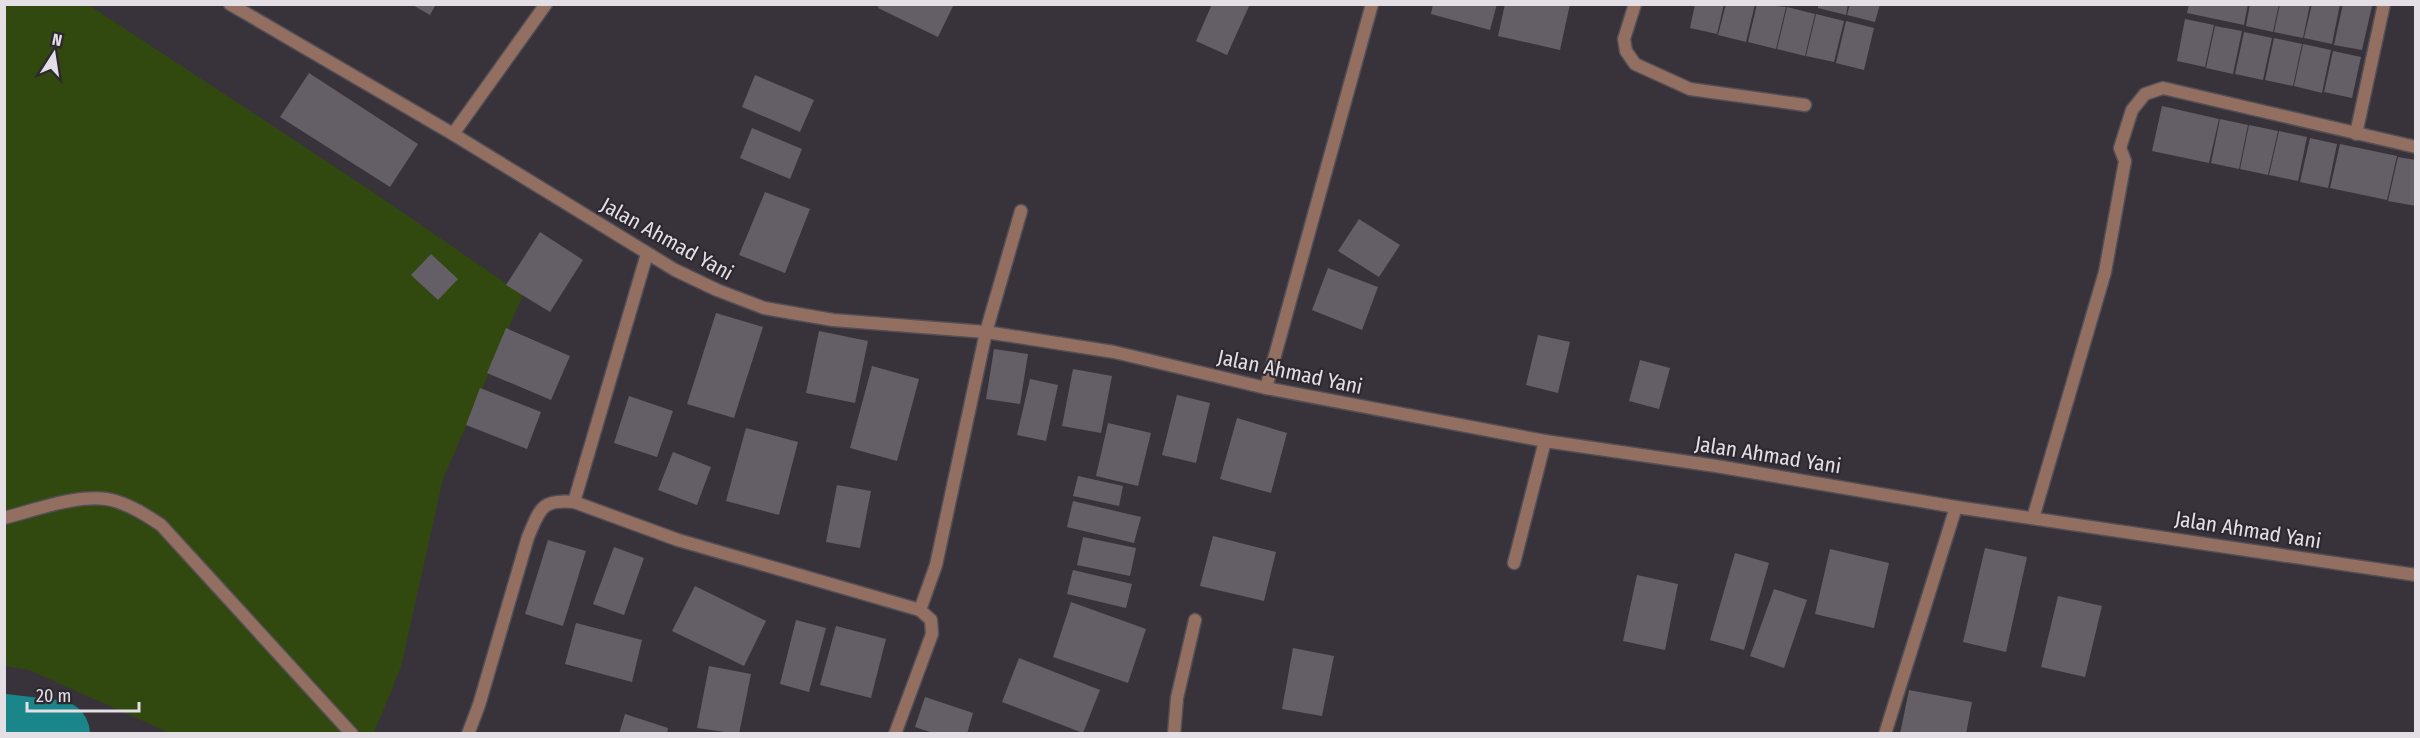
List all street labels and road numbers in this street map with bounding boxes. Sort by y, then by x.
street label: Jalan Ahmad Yani [596,192,738,286]
street label: Jalan Ahmad Yani [1215,344,1365,400]
street label: Jalan Ahmad Yani [1693,431,1843,479]
street label: Jalan Ahmad Yani [2173,506,2323,554]

